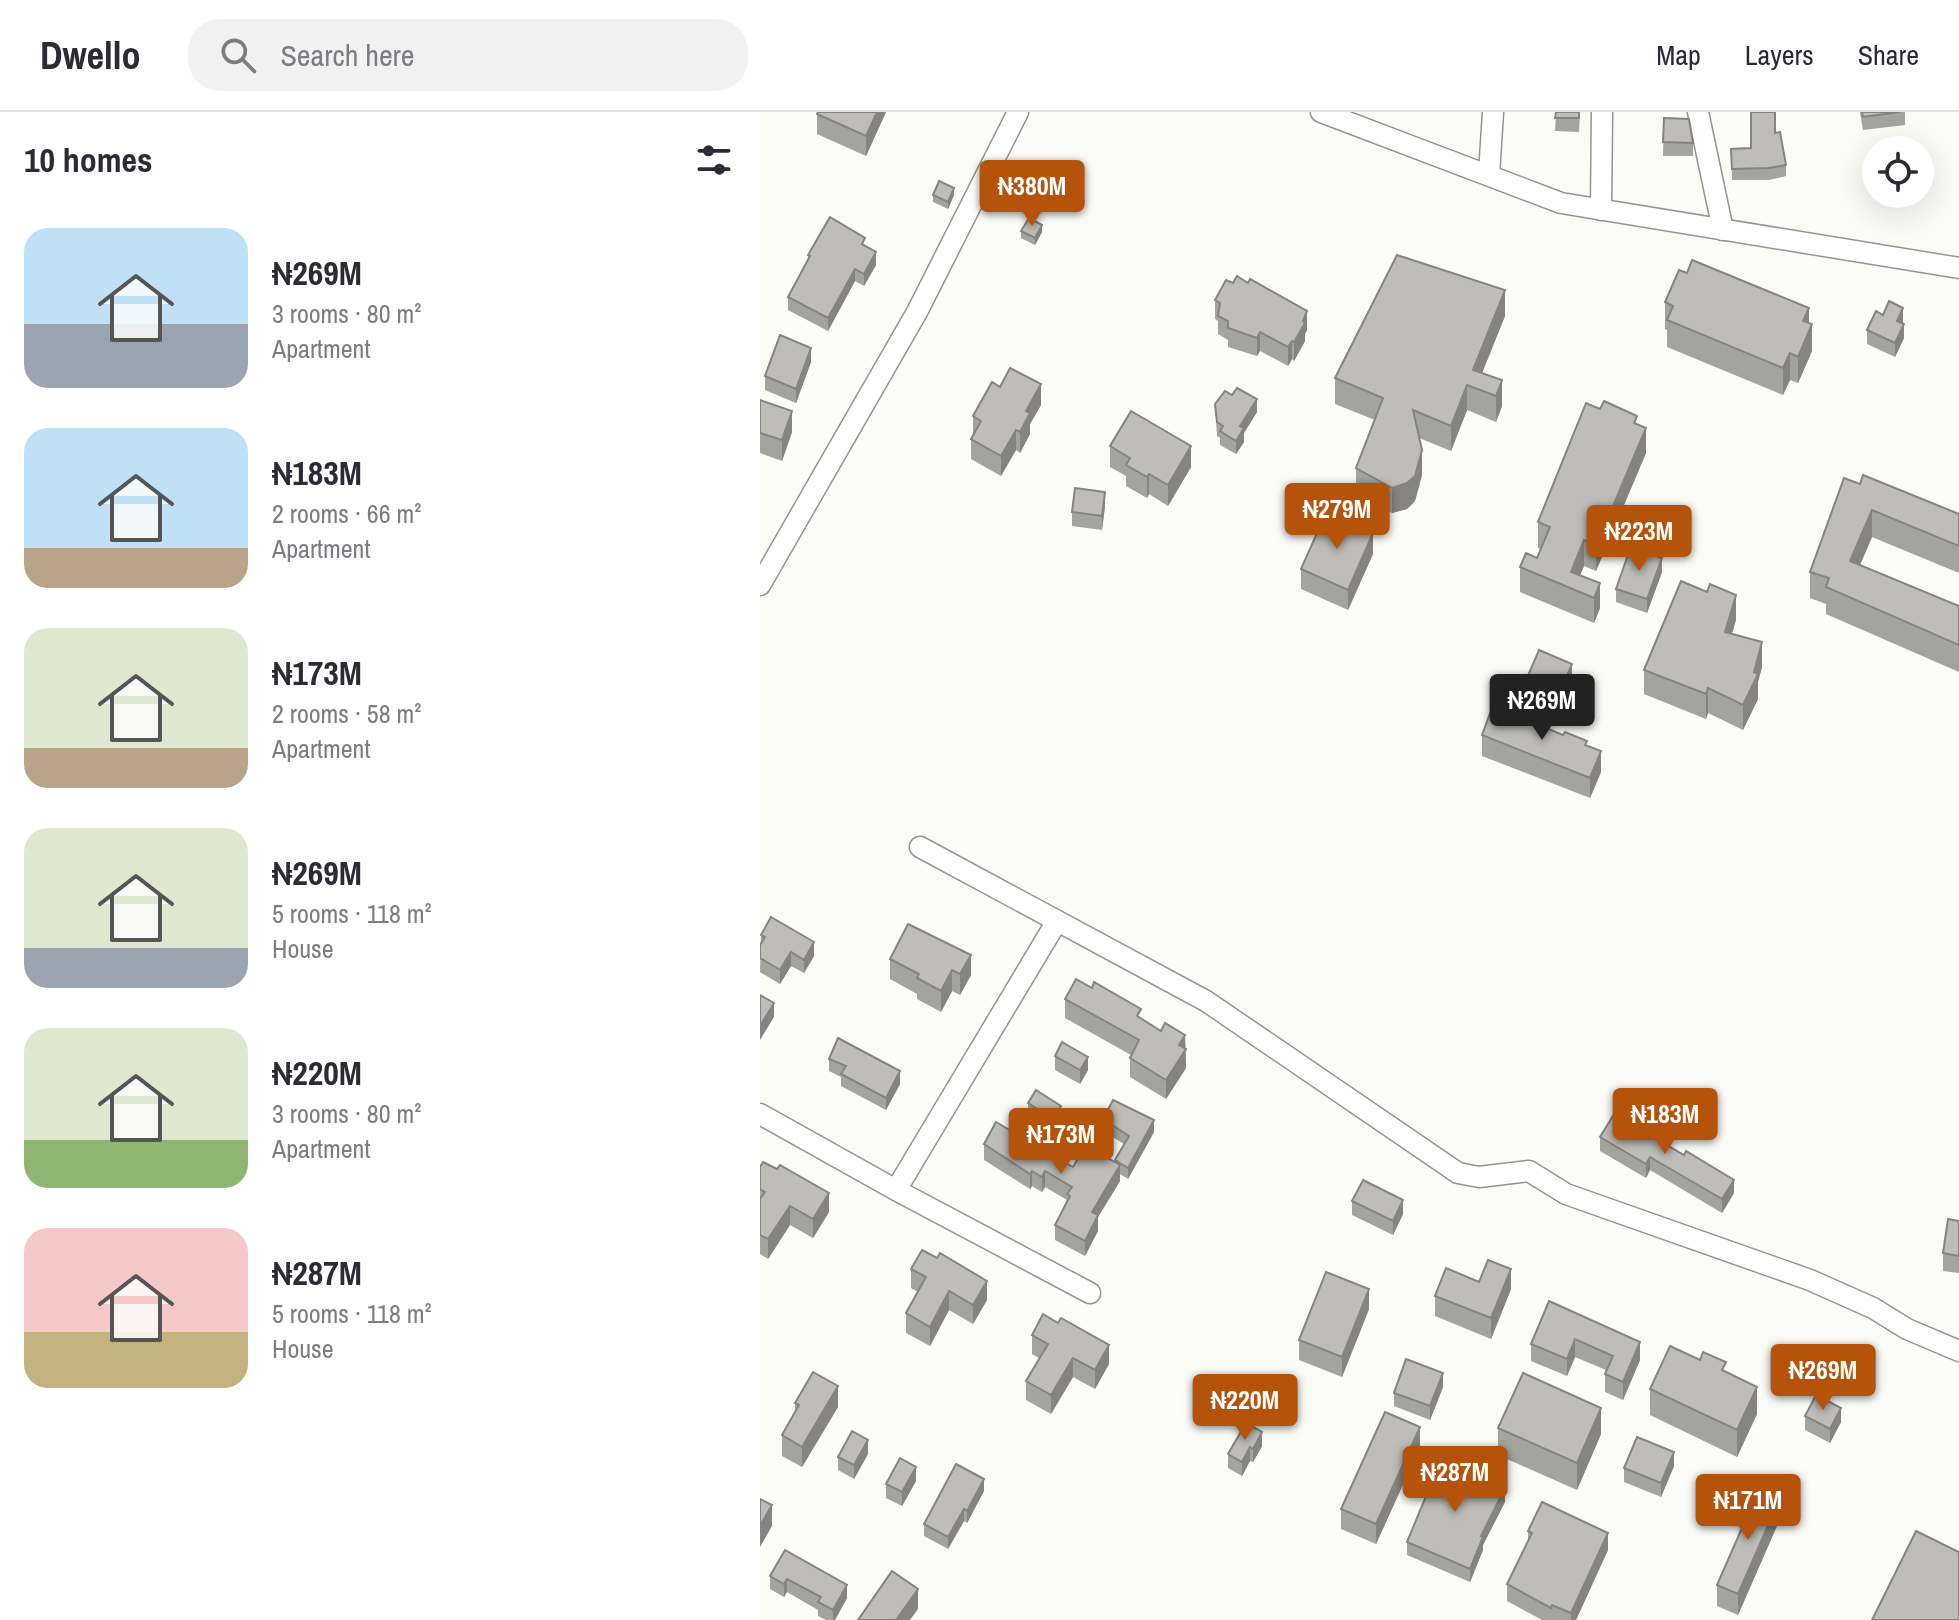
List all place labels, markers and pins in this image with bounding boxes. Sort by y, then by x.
pin: ₦380M [976,160,1088,228]
pin: ₦279M [1281,483,1393,551]
pin: ₦223M [1583,505,1695,573]
pin: ₦269M [1486,674,1598,742]
pin: ₦183M [1609,1088,1721,1156]
pin: ₦173M [1005,1108,1117,1176]
pin: ₦269M [1767,1344,1879,1412]
pin: ₦220M [1189,1374,1301,1442]
pin: ₦287M [1399,1446,1511,1514]
pin: ₦171M [1692,1474,1804,1542]

